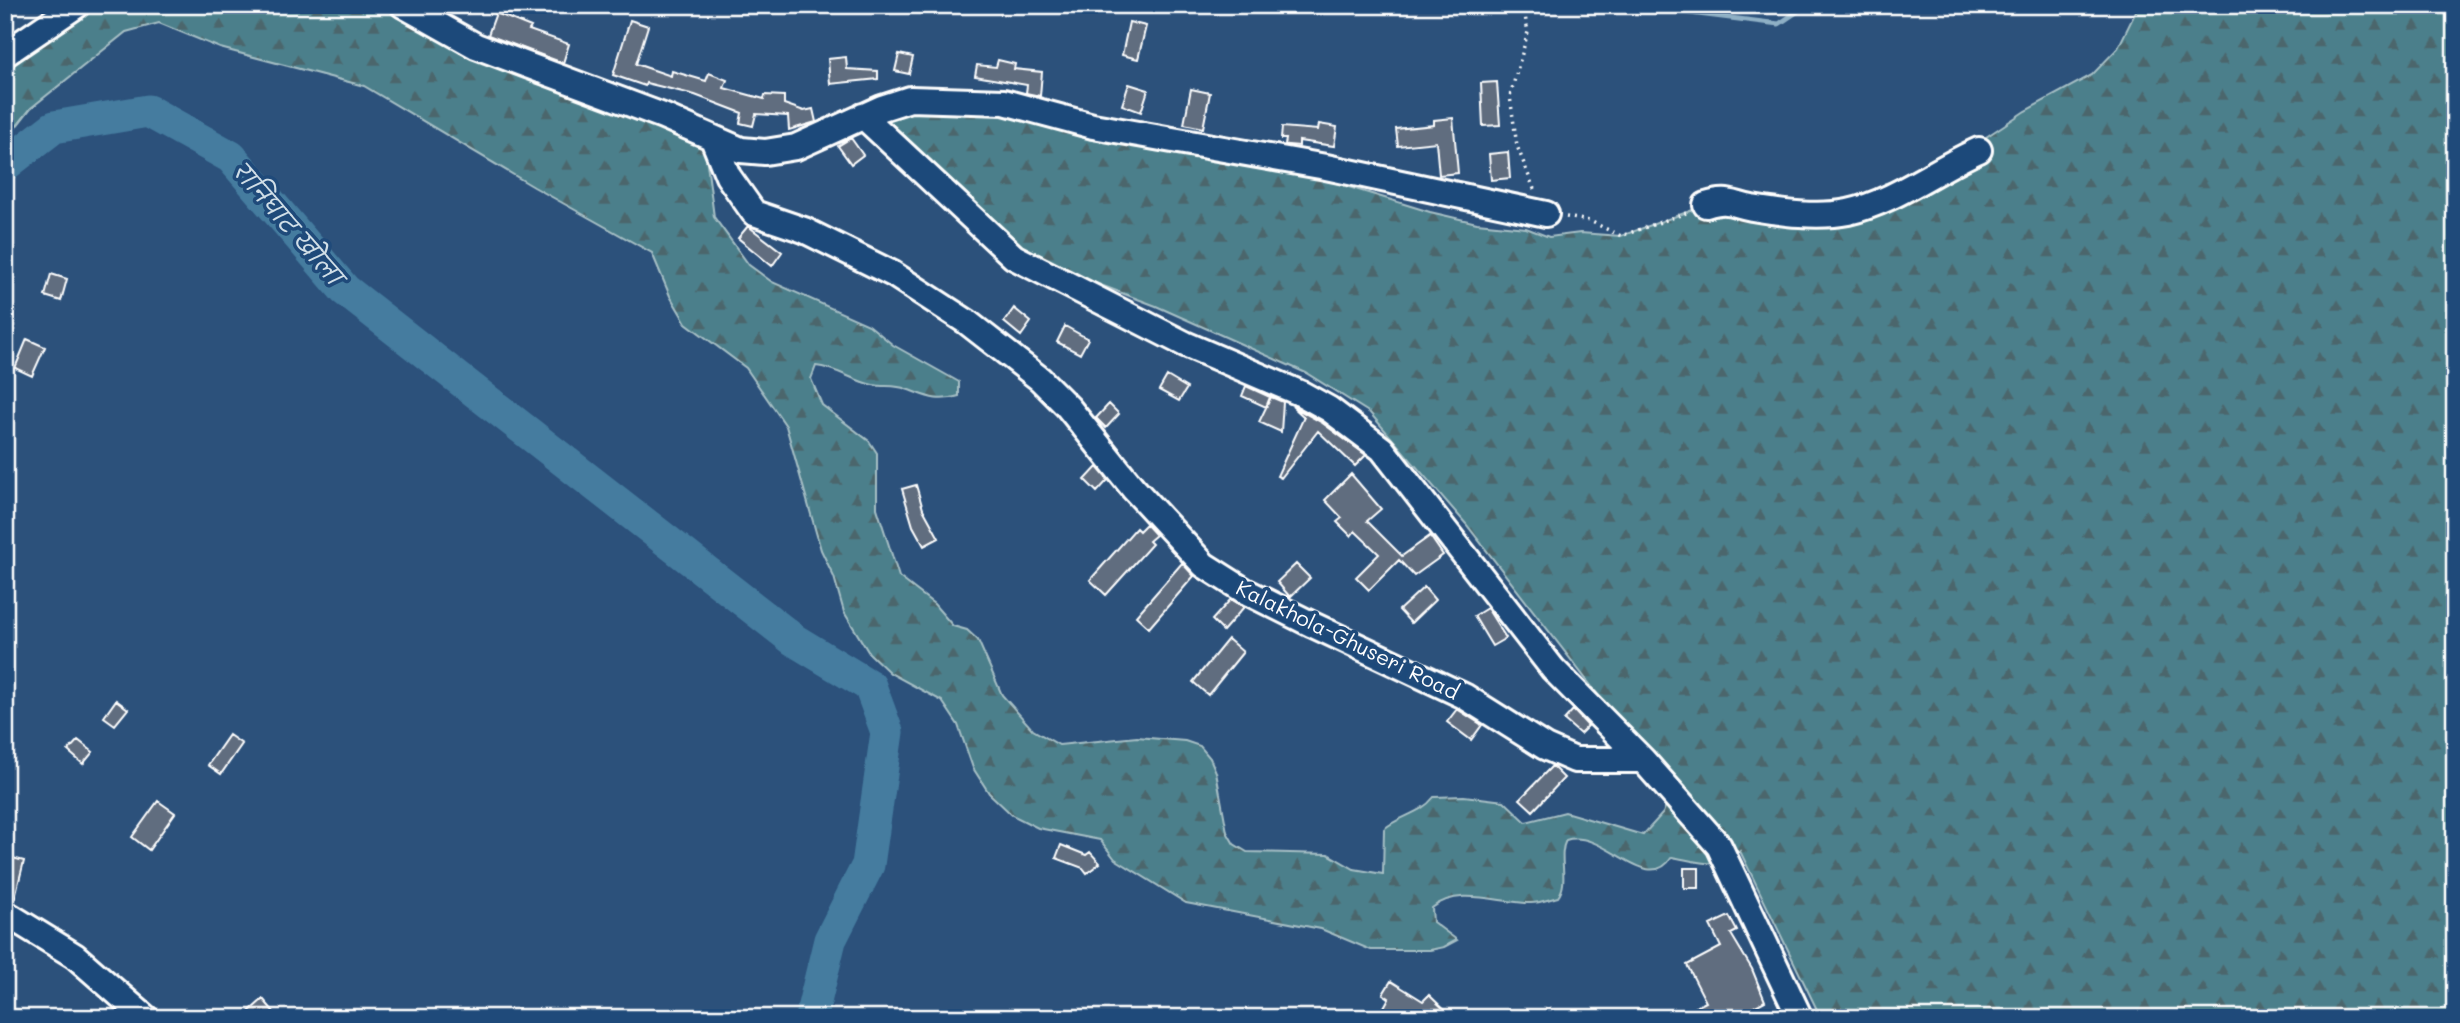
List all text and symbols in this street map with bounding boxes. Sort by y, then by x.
water label: रानिघाट खोला [227,154,355,295]
street label: Kalakhola-Ghuseri Road [1232,573,1464,705]

